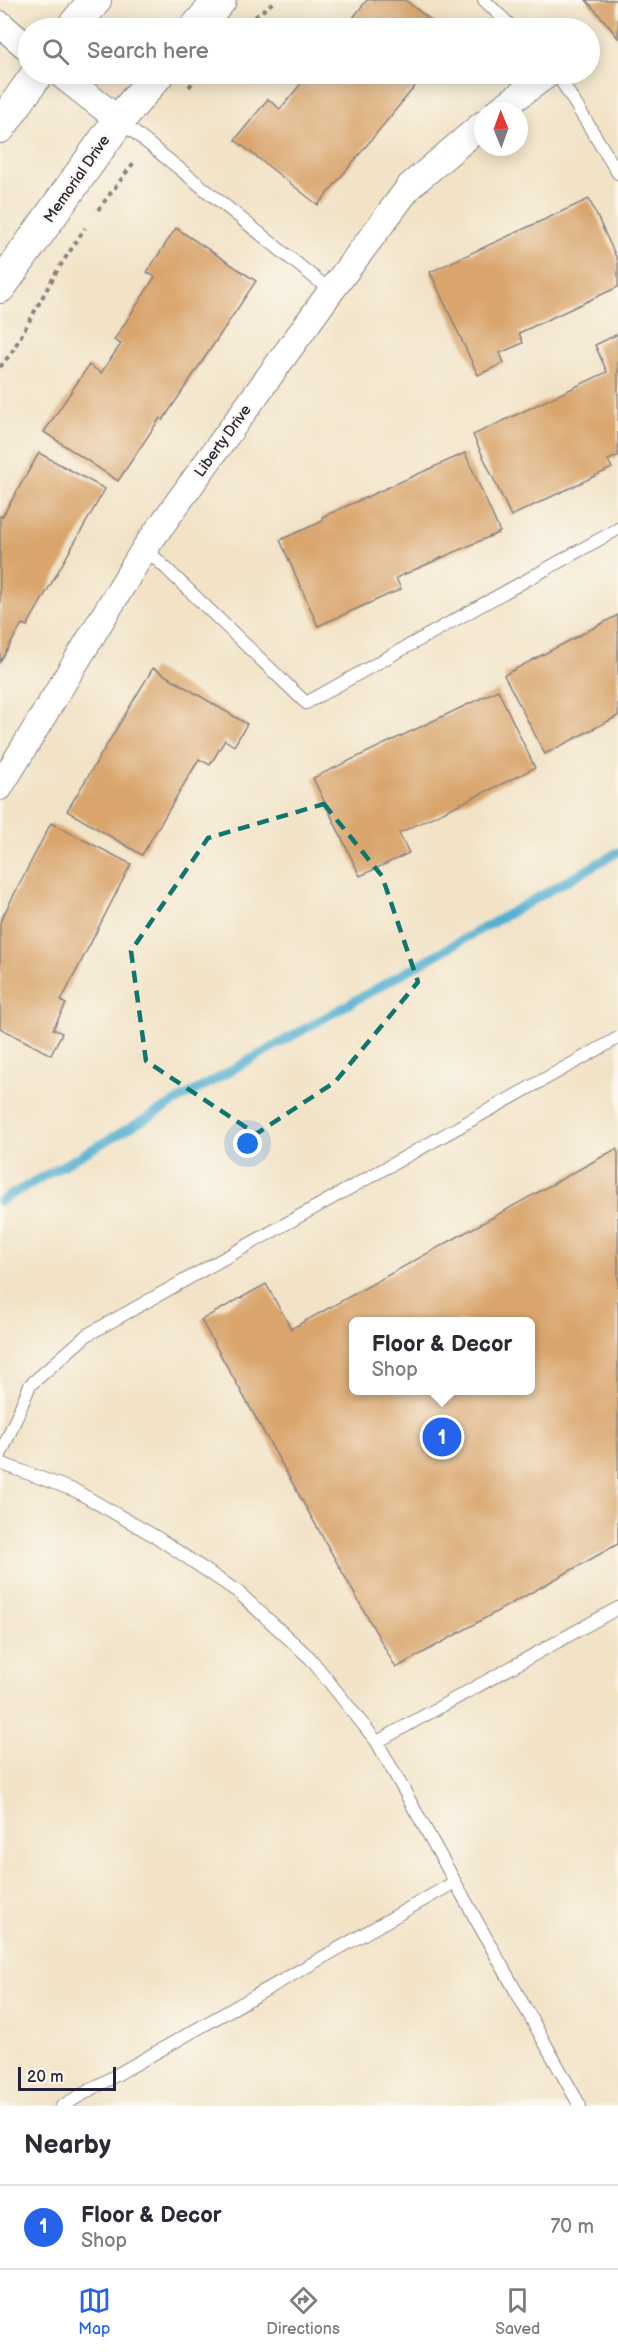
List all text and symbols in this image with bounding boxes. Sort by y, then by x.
search box [18,18,600,84]
icon: search [39,35,72,68]
text: Search here [87,38,209,65]
north arrow [474,102,528,156]
street label: Memorial Drive [40,131,114,227]
street label: Liberty Drive [190,401,256,481]
your location [233,1129,262,1158]
popup [349,1317,535,1395]
text: Floor & Decor [372,1331,512,1358]
text: Shop [372,1358,418,1382]
pin: 1 [422,1414,462,1460]
scale bar [18,2064,116,2092]
text: 20 m [27,2068,63,2087]
text: Nearby [24,2130,111,2161]
text: Floor & Decor [81,2202,221,2229]
text: 1 [39,2215,48,2239]
text: 70 m [550,2215,594,2239]
text: Shop [81,2229,127,2253]
tab: Map [78,2284,111,2339]
tab: Directions [266,2284,340,2339]
tab: Saved [495,2284,540,2339]

